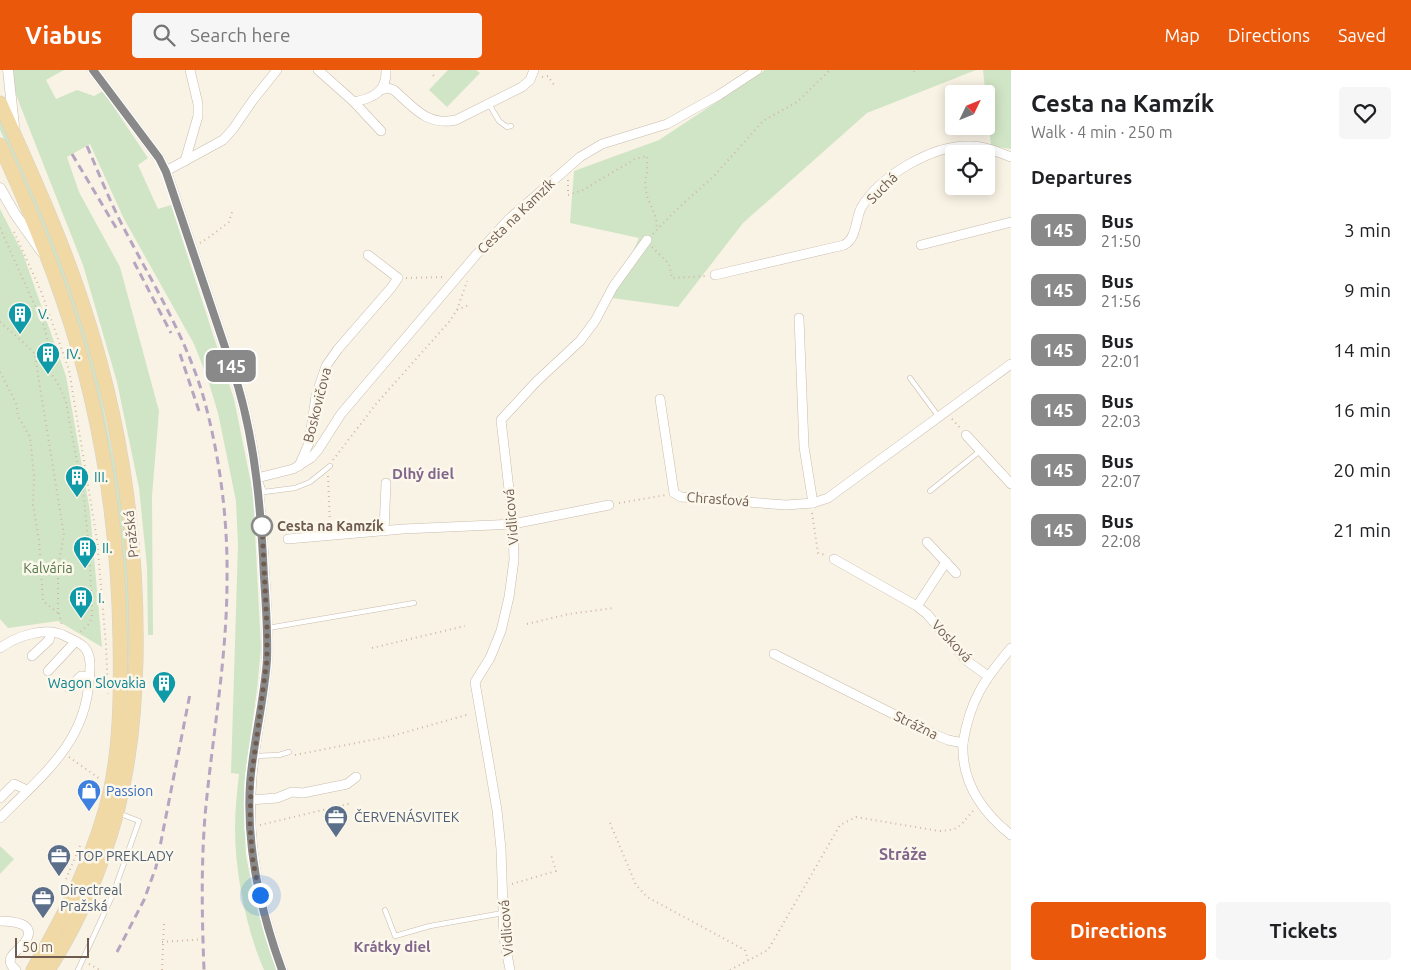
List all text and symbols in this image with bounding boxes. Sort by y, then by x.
search box [132,13,482,58]
icon: search [150,21,178,49]
text: Viabus [25,22,102,49]
text: Search here [190,24,290,46]
text: Map [1164,25,1200,45]
text: Directions [1228,25,1310,45]
text: Saved [1338,25,1386,45]
north arrow [945,85,995,135]
map controls [945,85,995,195]
button: heart [1339,87,1391,139]
text: Cesta na Kamzík [1031,90,1214,117]
text: Walk · 4 min · 250 m [1031,123,1173,141]
button: locate [945,145,995,195]
text: Departures [1031,166,1132,188]
street label: Suchá [863,169,901,207]
street label: Cesta na Kamzík [474,175,558,257]
text: Bus [1101,210,1134,232]
text: 3 min [1344,219,1391,241]
text: 145 [1043,220,1074,240]
text: 21:50 [1101,232,1141,250]
text: Bus [1101,270,1134,292]
text: 9 min [1344,279,1391,301]
text: 145 [1043,280,1074,300]
text: 21:56 [1101,292,1141,310]
building icon: V. [7,301,33,335]
place label: V. [38,306,49,322]
text: Bus [1101,330,1134,352]
text: 14 min [1333,339,1391,361]
text: 145 [1043,340,1074,360]
building icon: IV. [35,341,61,375]
place label: IV. [66,346,81,362]
line badge: 145 [202,350,260,382]
text: 22:01 [1101,352,1141,370]
text: 145 [216,356,246,376]
street label: Boskovičova [300,366,334,444]
text: Bus [1101,390,1134,412]
text: 16 min [1333,399,1391,421]
text: 145 [1043,400,1074,420]
text: 22:03 [1101,412,1141,430]
text: Bus [1101,450,1134,472]
text: 20 min [1333,459,1391,481]
text: 145 [1043,460,1074,480]
building icon: III. [64,464,90,498]
district label: Dlhý diel [392,465,454,482]
place label: III. [94,469,108,485]
text: 22:07 [1101,472,1141,490]
street label: Vidlicová [501,488,521,546]
street label: Chrasťová [686,489,750,509]
street label: Pražská [121,509,141,559]
text: Bus [1101,510,1134,532]
marker: Cesta na Kamzík [251,515,273,537]
place label: Cesta na Kamzík [277,518,384,534]
text: 21 min [1333,519,1391,541]
text: 145 [1043,520,1074,540]
text: 22:08 [1101,532,1141,550]
building icon: II. [72,535,98,569]
place label: II. [102,540,113,556]
park label: Kalvária [23,560,73,576]
building icon: I. [68,585,94,619]
place label: I. [98,590,105,606]
street label: Vosková [929,617,975,665]
building icon: Wagon Slovakia [151,670,177,704]
place label: Wagon Slovakia [48,675,146,691]
street label: Strážna [891,708,941,742]
shop icon: Passion [76,778,102,812]
place label: Passion [106,783,153,799]
office icon: ČERVENÁSVITEK [323,804,349,838]
place label: ČERVENÁSVITEK [354,808,460,825]
office icon: TOP PREKLADY [46,843,72,877]
district label: Stráže [879,845,927,863]
place label: TOP PREKLADY [76,848,174,864]
place label: Directreal Pražská [60,882,123,914]
your location [248,883,273,908]
office icon: Directreal Pražská [30,885,56,919]
street label: Vidlicová [496,899,516,957]
button: Directions [1031,902,1206,960]
button: Tickets [1216,902,1391,960]
scale bar [15,935,89,958]
district label: Krátky diel [353,938,431,955]
text: 50 m [22,939,53,955]

